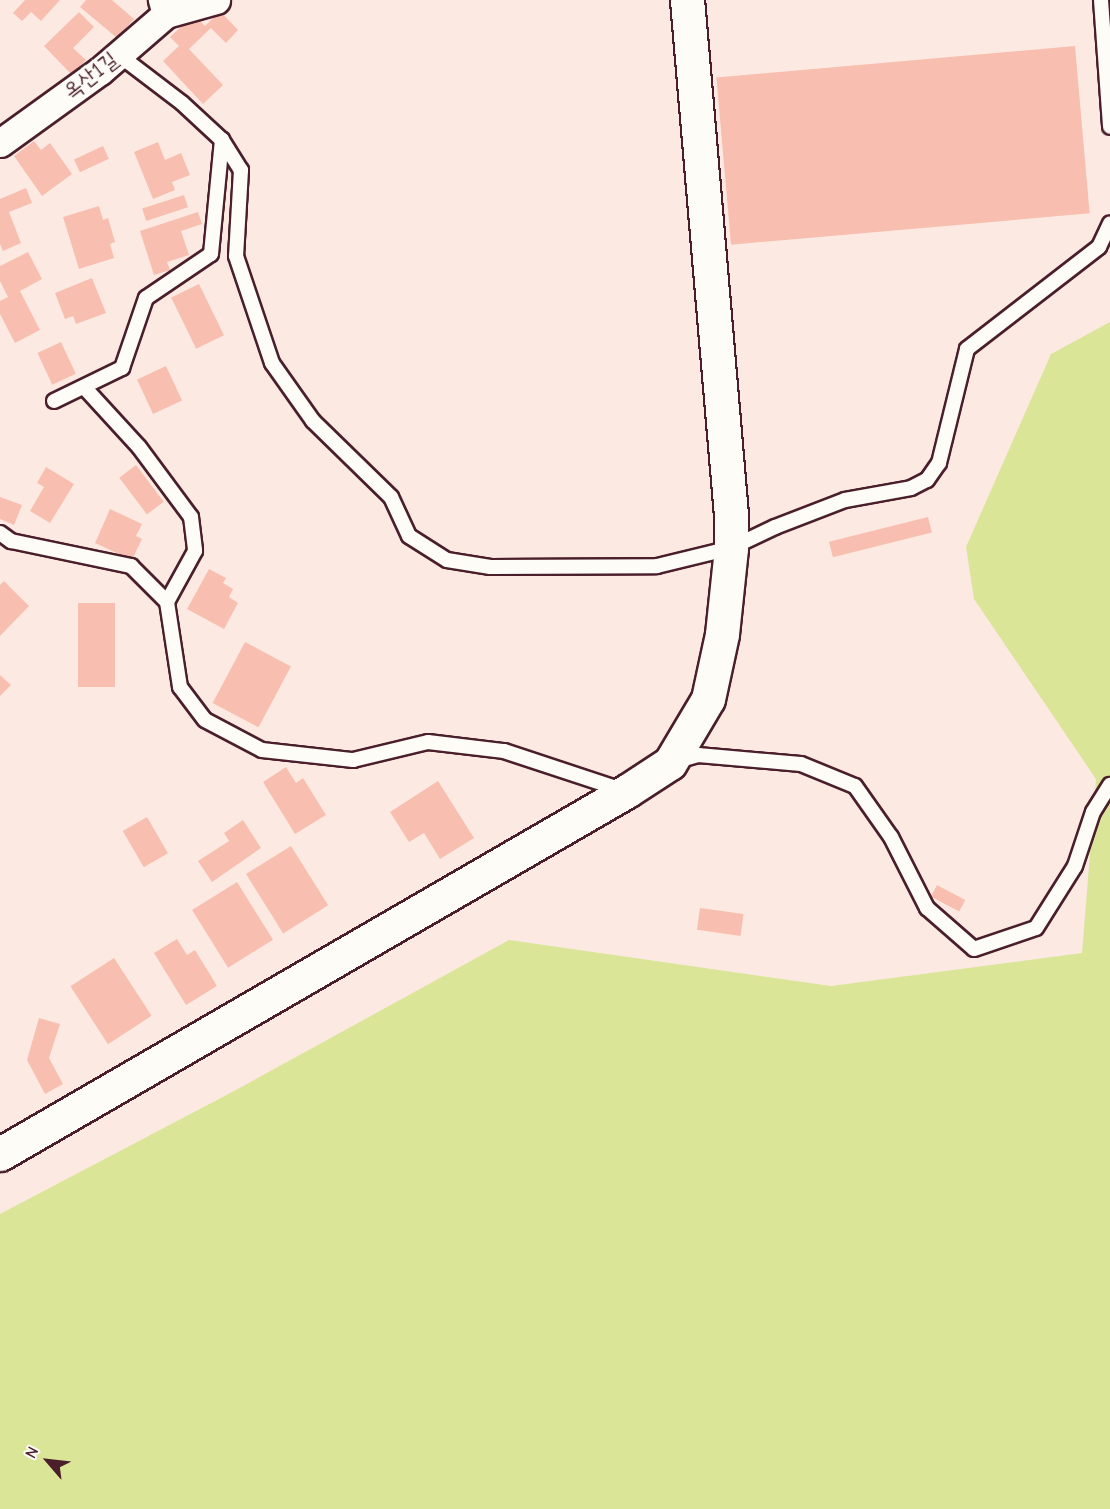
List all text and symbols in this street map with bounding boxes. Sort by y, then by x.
street label: 옥산1길 [59,47,123,105]
north arrow [18,1431,78,1491]
text: N [22,1444,43,1461]

